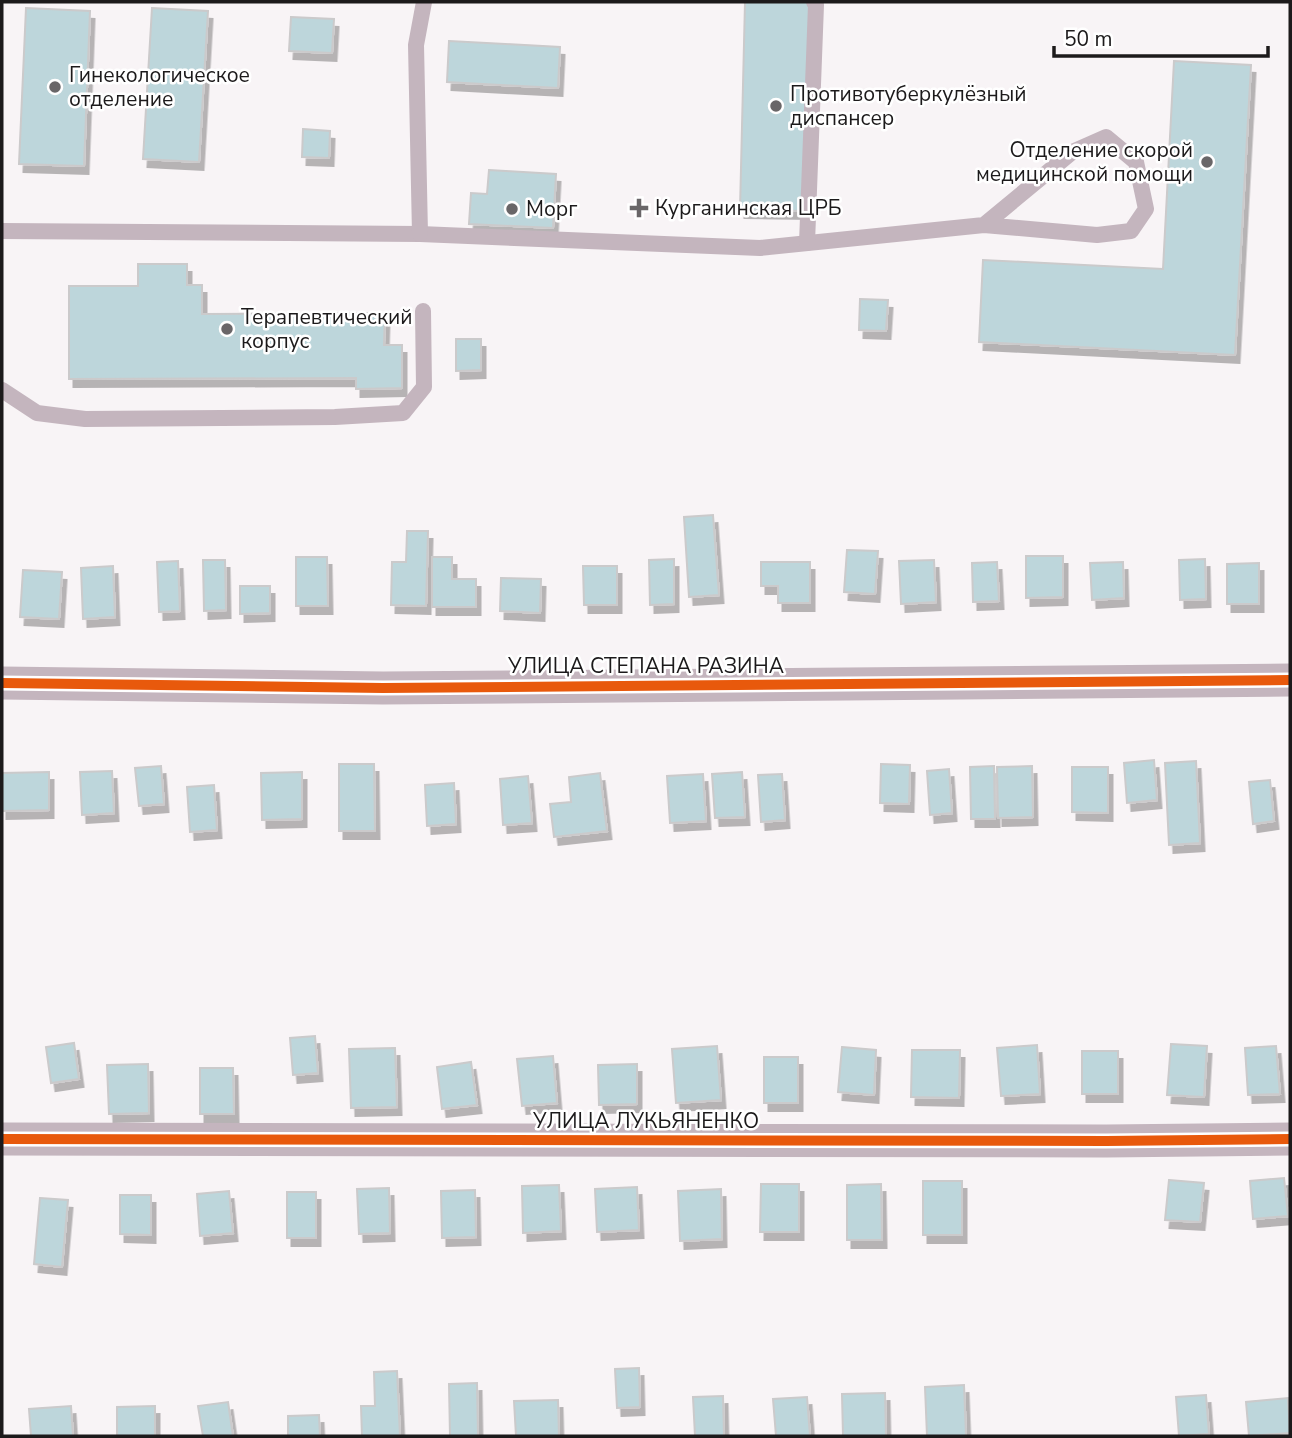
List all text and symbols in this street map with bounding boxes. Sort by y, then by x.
scale bar [1054,14,1268,58]
text: 50 m [1064,25,1113,53]
place label: Гинекологическое отделение [69,61,250,113]
marker: Гинекологическое отделение [47,79,63,95]
place label: Противотуберкулёзный диспансер [790,80,1026,132]
marker: Противотуберкулёзный диспансер [768,98,784,114]
place label: Отделение скорой медицинской помощи [976,136,1193,188]
marker: Отделение скорой медицинской помощи [1199,154,1215,170]
place label: Курганинская ЦРБ [655,194,842,222]
place label: Морг [526,195,577,223]
marker: Курганинская ЦРБ [629,198,649,218]
marker: Морг [504,201,520,217]
place label: Терапевтический корпус [241,303,413,355]
marker: Терапевтический корпус [219,321,235,337]
street label: УЛИЦА СТЕПАНА РАЗИНА [507,652,784,680]
street label: УЛИЦА ЛУКЬЯНЕНКО [532,1107,759,1135]

